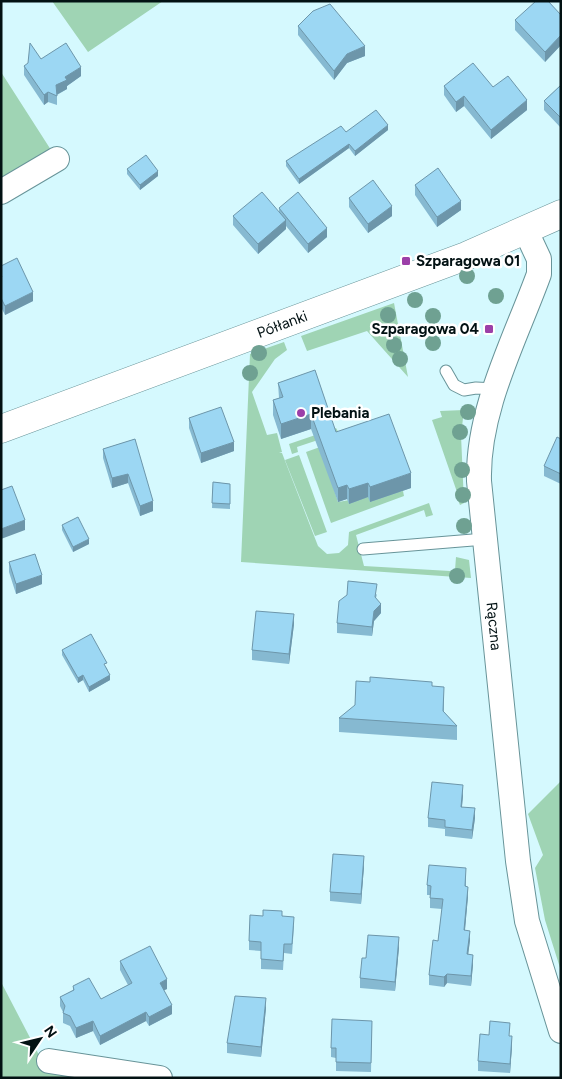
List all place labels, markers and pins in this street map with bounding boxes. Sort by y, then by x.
place label: Szparagowa 01 [416,252,520,270]
marker: Szparagowa 01 [400,255,412,267]
place label: Szparagowa 04 [372,320,479,338]
marker: Szparagowa 04 [483,323,495,335]
place label: Plebania [311,404,369,422]
marker: Plebania [295,407,307,419]

